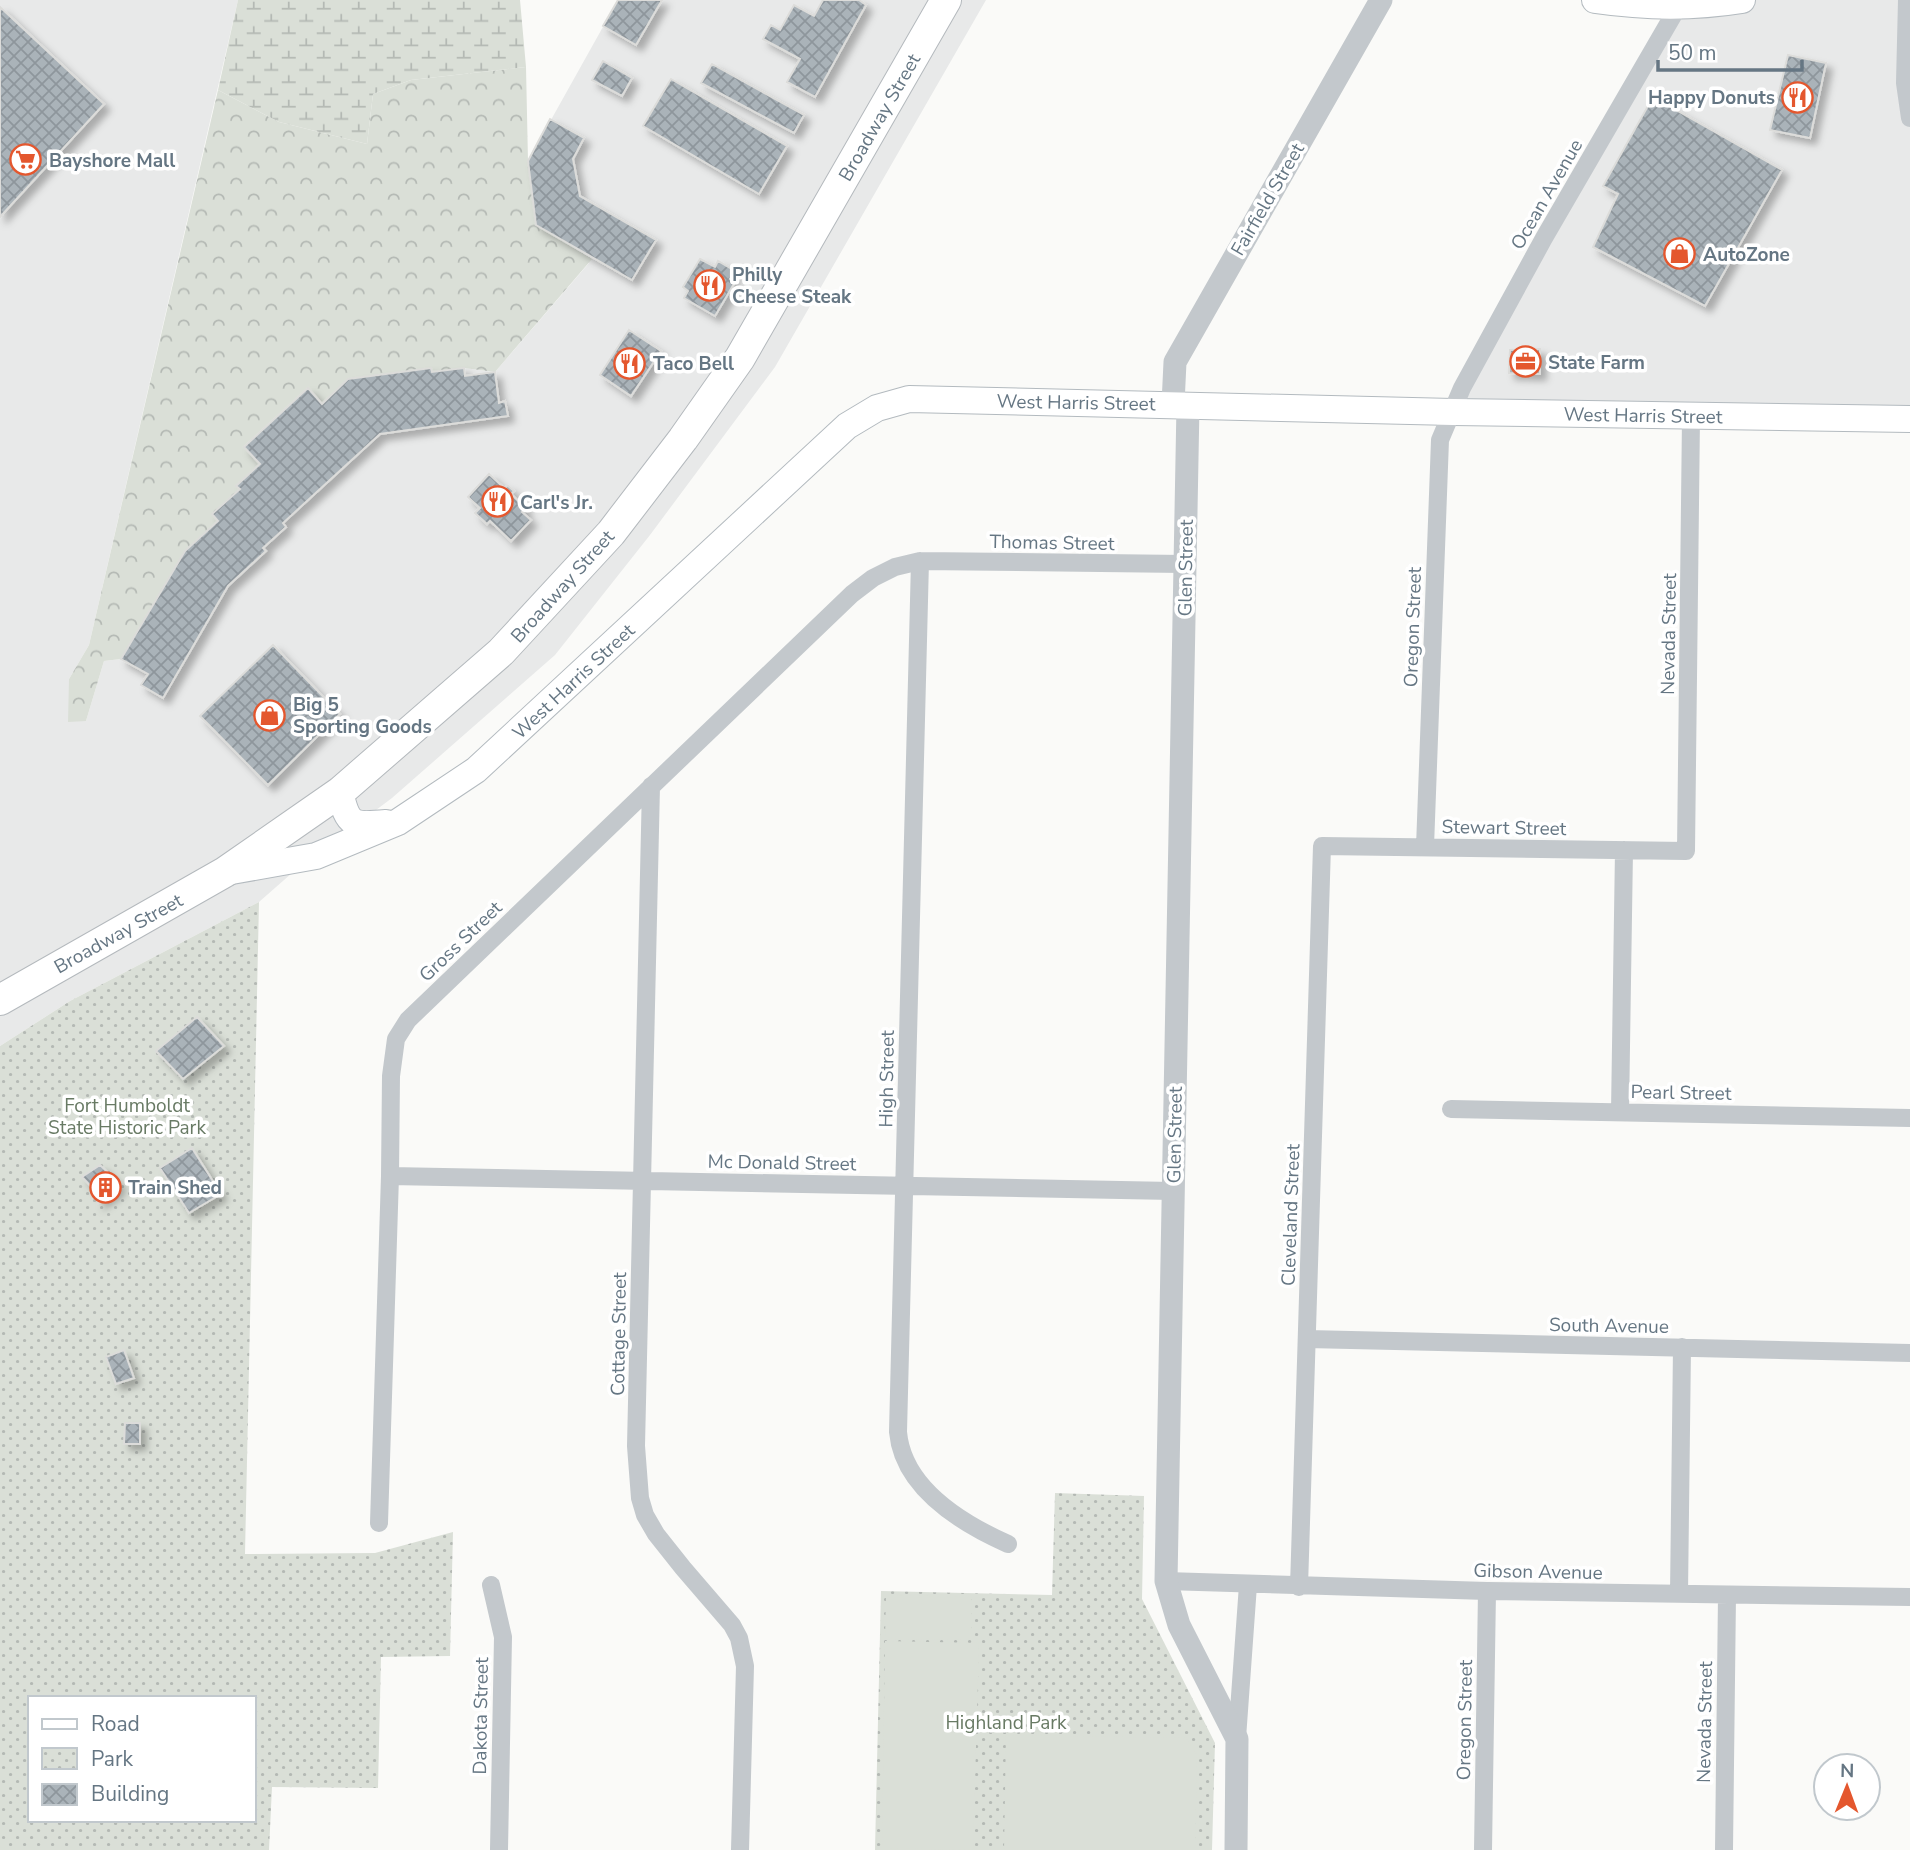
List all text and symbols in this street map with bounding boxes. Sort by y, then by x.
scale bar [1658,28,1801,72]
text: 50 m [1668,39,1717,67]
street label: Broadway Street [833,49,927,186]
restaurant icon: Happy Donuts [1781,80,1815,114]
place label: Happy Donuts [1648,85,1775,111]
street label: Ocean Avenue [1505,134,1589,255]
street label: Fairfield Street [1225,138,1311,261]
supermarket icon: Bayshore Mall [9,143,43,177]
place label: Bayshore Mall [49,148,175,174]
shop icon: AutoZone [1663,237,1697,271]
place label: AutoZone [1703,242,1790,268]
place label: Philly Cheese Steak [732,262,852,310]
restaurant icon: Philly Cheese Steak [692,268,726,302]
office icon: State Farm [1508,345,1542,379]
restaurant icon: Taco Bell [613,346,647,380]
place label: State Farm [1548,350,1645,376]
place label: Taco Bell [653,351,734,377]
street label: West Harris Street [996,389,1156,417]
street label: West Harris Street [1563,402,1723,430]
restaurant icon: Carl's Jr. [480,485,514,519]
place label: Carl's Jr. [520,490,593,516]
street label: Glen Street [1172,519,1200,617]
street label: Broadway Street [505,524,621,649]
street label: Thomas Street [989,529,1115,557]
street label: Oregon Street [1398,566,1428,688]
street label: Nevada Street [1655,573,1683,695]
street label: West Harris Street [507,618,641,745]
place label: Big 5 Sporting Goods [293,692,432,740]
shop icon: Big 5 Sporting Goods [253,698,287,732]
street label: Stewart Street [1441,814,1567,842]
street label: Broadway Street [49,888,188,980]
street label: Gross Street [414,895,508,988]
street label: High Street [873,1030,901,1128]
street label: Pearl Street [1630,1079,1732,1107]
street label: Glen Street [1161,1086,1189,1184]
park label: Fort Humboldt State Historic Park [48,1093,206,1141]
street label: Cleveland Street [1276,1143,1306,1287]
street label: Mc Donald Street [707,1149,857,1177]
building icon: Train Shed [88,1170,122,1204]
place label: Train Shed [128,1175,222,1201]
street label: Cottage Street [605,1272,633,1396]
street label: South Avenue [1549,1312,1669,1340]
street label: Gibson Avenue [1473,1558,1603,1586]
street label: Dakota Street [467,1657,495,1775]
street label: Oregon Street [1451,1659,1479,1781]
street label: Nevada Street [1691,1661,1719,1783]
legend [28,1696,256,1822]
text: Road [91,1710,140,1738]
park label: Highland Park [945,1710,1067,1736]
text: Park [91,1745,133,1773]
north arrow [1812,1752,1882,1822]
text: N [1840,1758,1855,1784]
text: Building [91,1780,169,1808]

